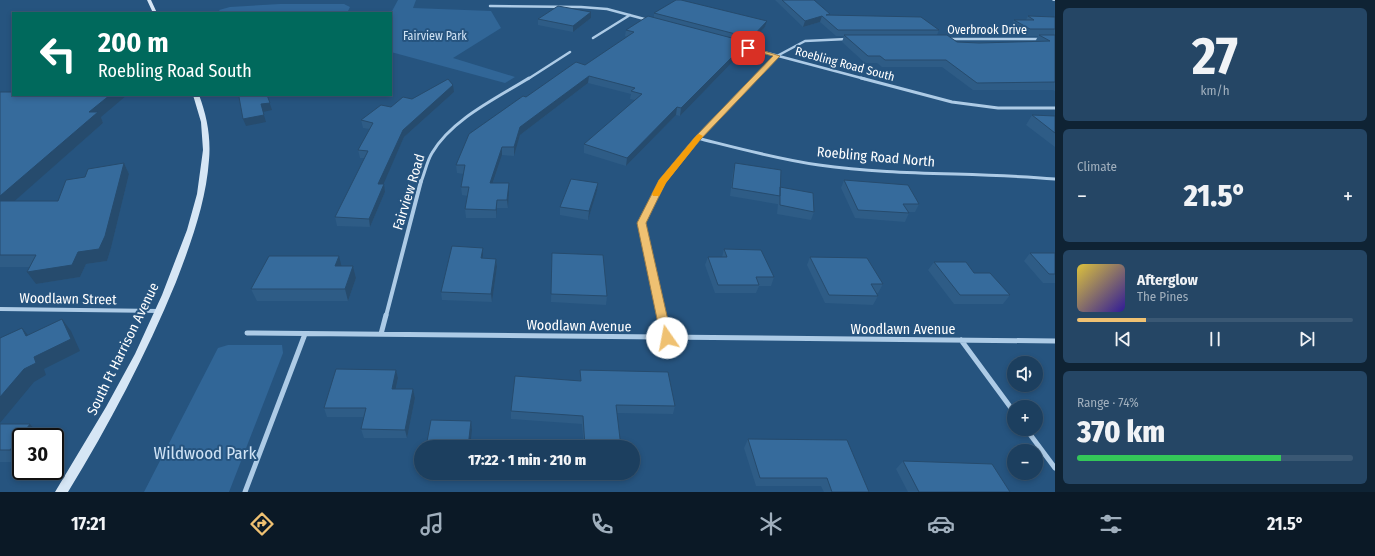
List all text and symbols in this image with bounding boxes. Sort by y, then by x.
street label: Overbrook Drive [947,23,1027,37]
text: 27 [1192,25,1238,88]
text: 200 m [98,26,169,59]
icon: left [32,28,84,80]
park label: Fairview Park [403,29,467,43]
pin [731,31,765,65]
icon: arrive [737,37,759,59]
street label: Roebling Road South [794,44,896,84]
text: Roebling Road South [98,60,252,82]
text: km/h [1201,83,1230,98]
street label: Roebling Road North [816,143,936,171]
street label: Fairview Road [389,152,429,232]
text: Climate [1077,159,1117,174]
text: 21.5° [1184,178,1246,214]
text: − [1077,183,1087,210]
text: + [1343,183,1353,210]
text: Afterglow [1137,271,1198,289]
street label: South Ft Harrison Avenue [83,280,163,418]
text: The Pines [1137,289,1188,304]
street label: Woodlawn Street [19,290,117,308]
street label: Woodlawn Avenue [526,317,632,335]
position arrow [646,317,688,359]
street label: Woodlawn Avenue [851,321,956,338]
icon: previous [1112,328,1134,350]
icon: pause [1204,328,1226,350]
icon: next [1296,328,1318,350]
map controls [1007,356,1043,480]
button: sound [1007,356,1043,392]
text: Range · 74% [1077,395,1139,410]
button: + [1007,400,1043,436]
text: 370 km [1077,414,1165,450]
speed limit sign: 30 [12,428,64,480]
park label: Wildwood Park [154,443,256,464]
button: − [1007,444,1043,480]
text: 17:22 · 1 min · 210 m [468,451,586,469]
icon: directions [248,510,276,538]
icon: music [418,510,446,538]
icon: phone [588,510,616,538]
icon: climate [757,510,785,538]
icon: car [927,510,955,538]
icon: filters [1097,510,1125,538]
text: 17:21 [71,513,106,535]
text: 21.5° [1267,513,1304,535]

